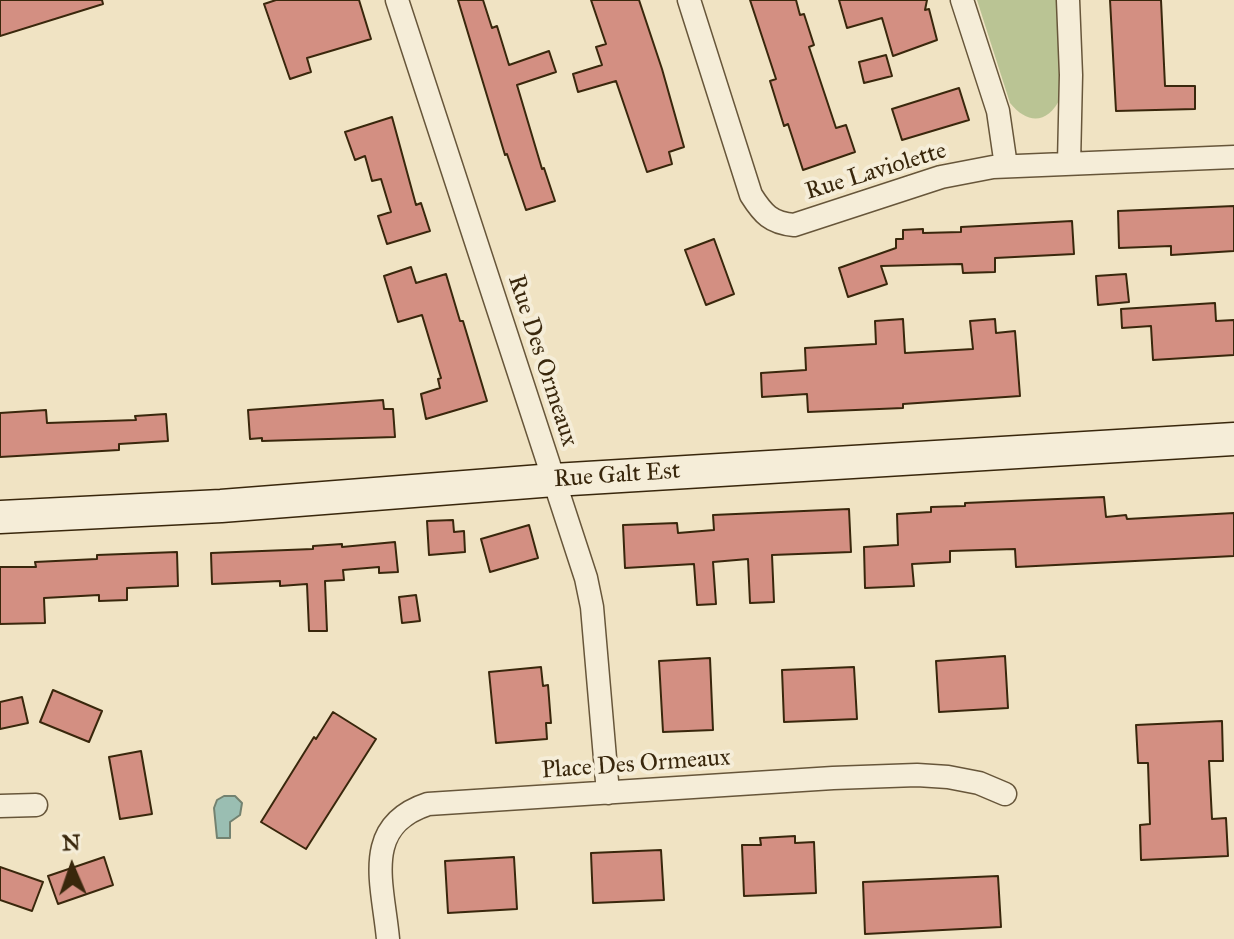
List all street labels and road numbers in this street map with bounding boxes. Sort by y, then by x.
street label: Rue Laviolette [802,137,950,207]
street label: Rue Des Ormeaux [501,272,583,450]
street label: Rue Galt Est [553,457,681,495]
street label: Place Des Ormeaux [540,744,732,786]

